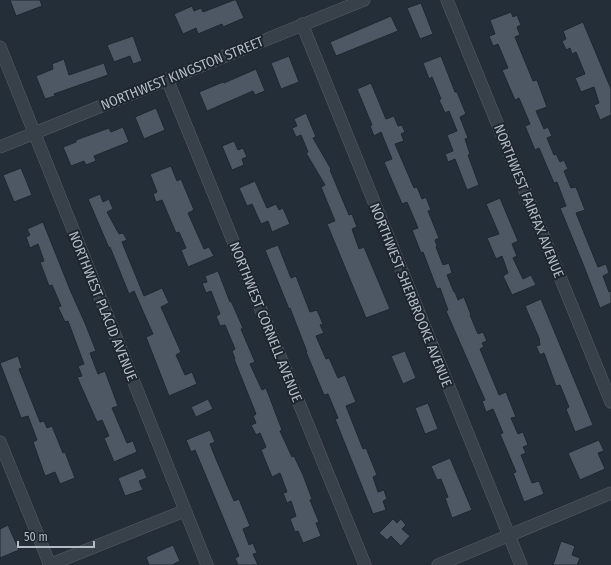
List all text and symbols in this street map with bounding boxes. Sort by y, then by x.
street label: NORTHWEST KINGSTON STREET [98,33,267,114]
street label: NORTHWEST FAIRFAX AVENUE [490,122,567,281]
street label: NORTHWEST SHERBROOKE AVENUE [366,201,455,390]
street label: NORTHWEST PLACID AVENUE [65,229,141,384]
street label: NORTHWEST CORNELL AVENUE [226,240,306,405]
scale bar [18,523,94,549]
text: 50 m [24,530,48,544]

